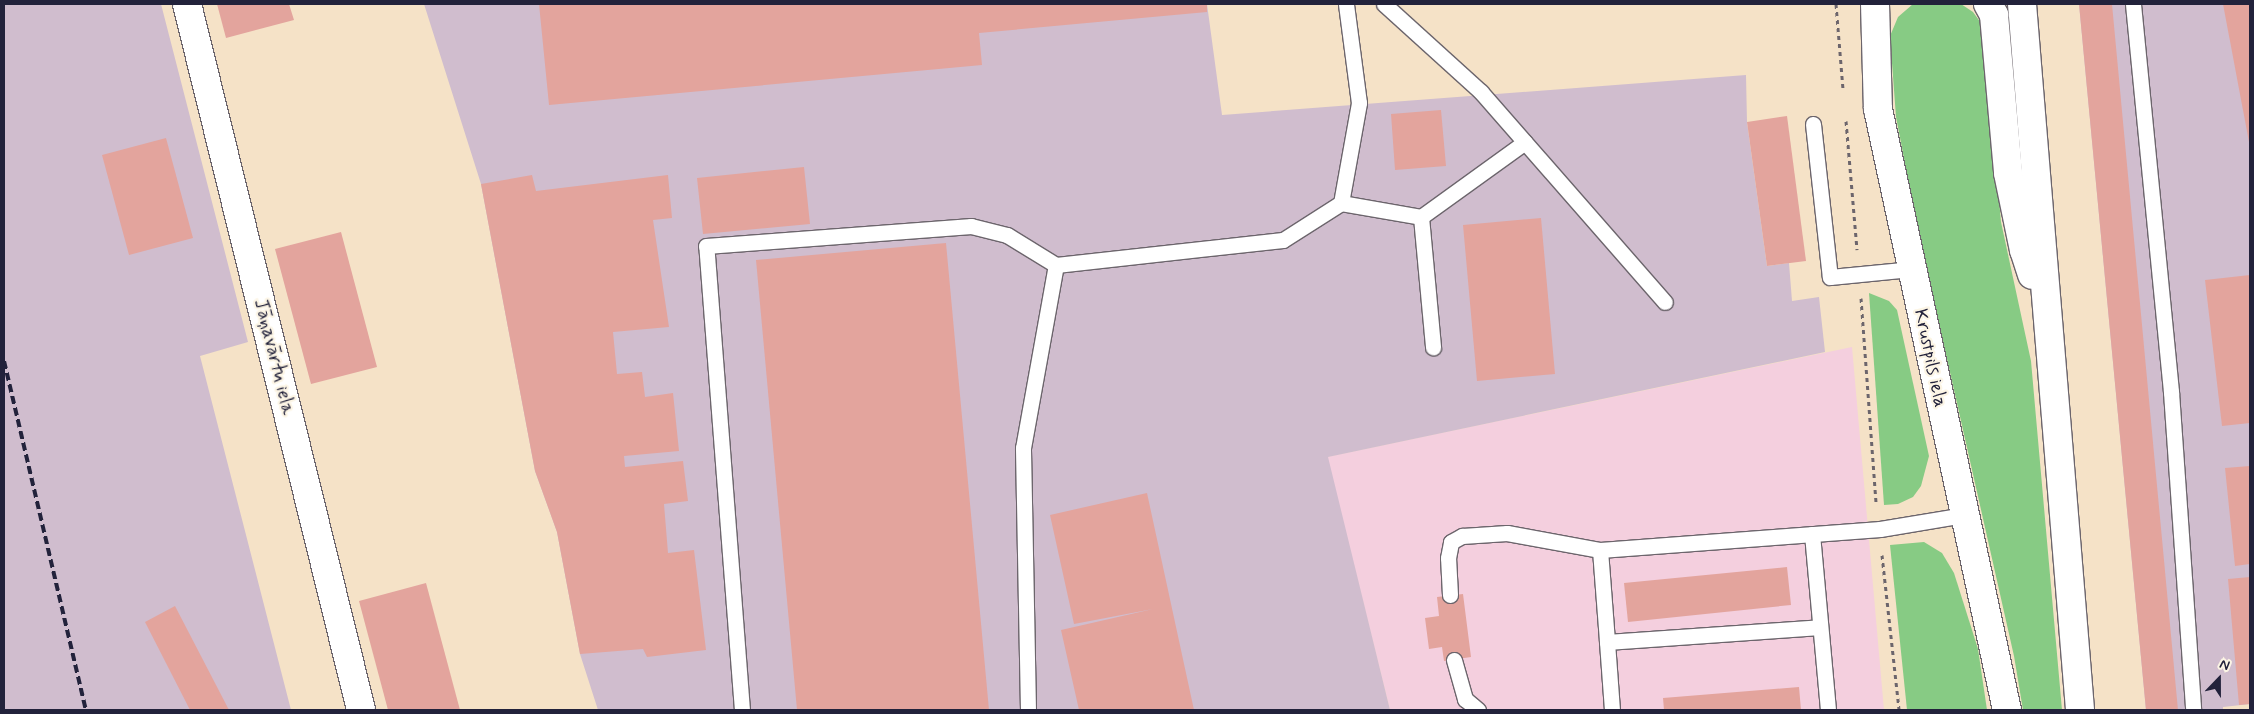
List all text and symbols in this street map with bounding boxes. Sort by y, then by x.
street label: Jāņavārtu iela [249,297,299,417]
street label: Krustpils iela [1908,306,1952,410]
north arrow [2194,654,2244,704]
text: N [2217,655,2232,675]

